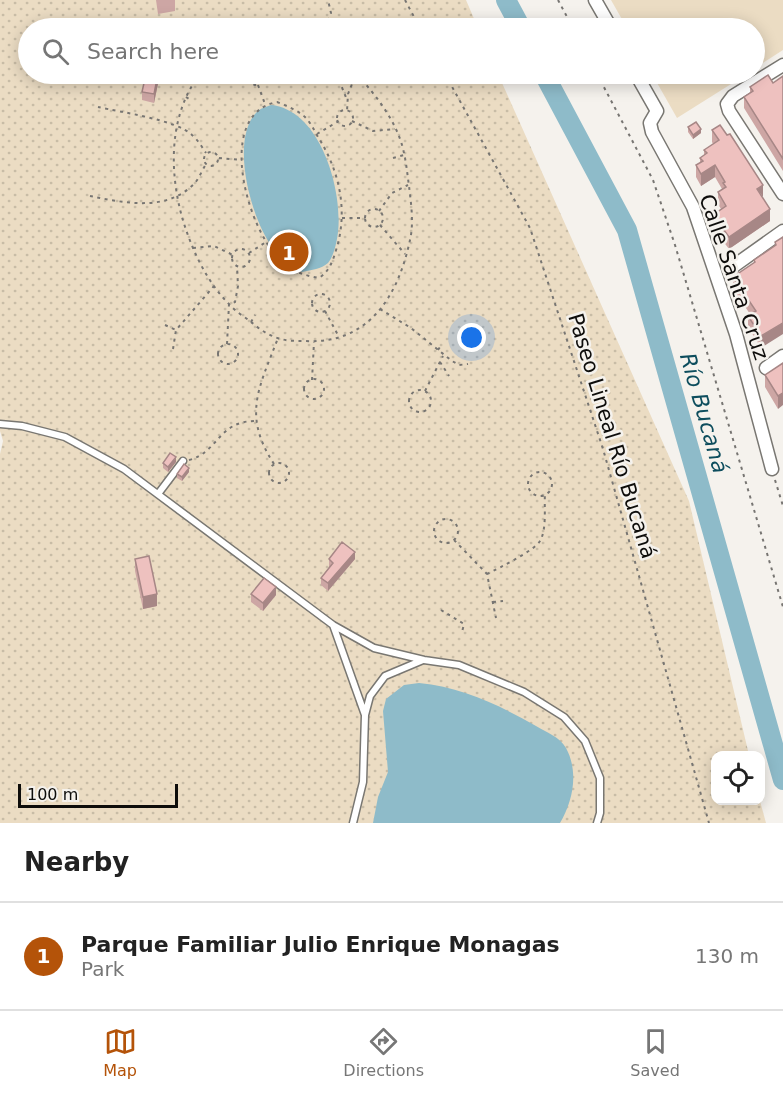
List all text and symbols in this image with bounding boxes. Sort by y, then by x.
search box [18,18,765,84]
icon: search [39,35,72,68]
text: Search here [87,39,219,64]
street label: Calle Santa Cruz [694,191,774,363]
pin: 1 [270,230,308,274]
street label: Paseo Lineal Río Bucaná [563,310,661,562]
your location [457,323,486,352]
water label: Río Bucaná [675,350,733,476]
map controls [711,751,765,805]
button: locate [711,751,765,805]
scale bar [18,781,178,808]
text: 100 m [27,785,78,804]
text: Nearby [24,847,129,877]
text: Parque Familiar Julio Enrique Monagas [81,932,560,957]
text: 1 [37,944,50,968]
text: 130 m [695,944,759,968]
text: Park [81,957,124,981]
tab: Map [103,1025,137,1080]
tab: Directions [343,1025,424,1080]
tab: Saved [630,1025,680,1080]

